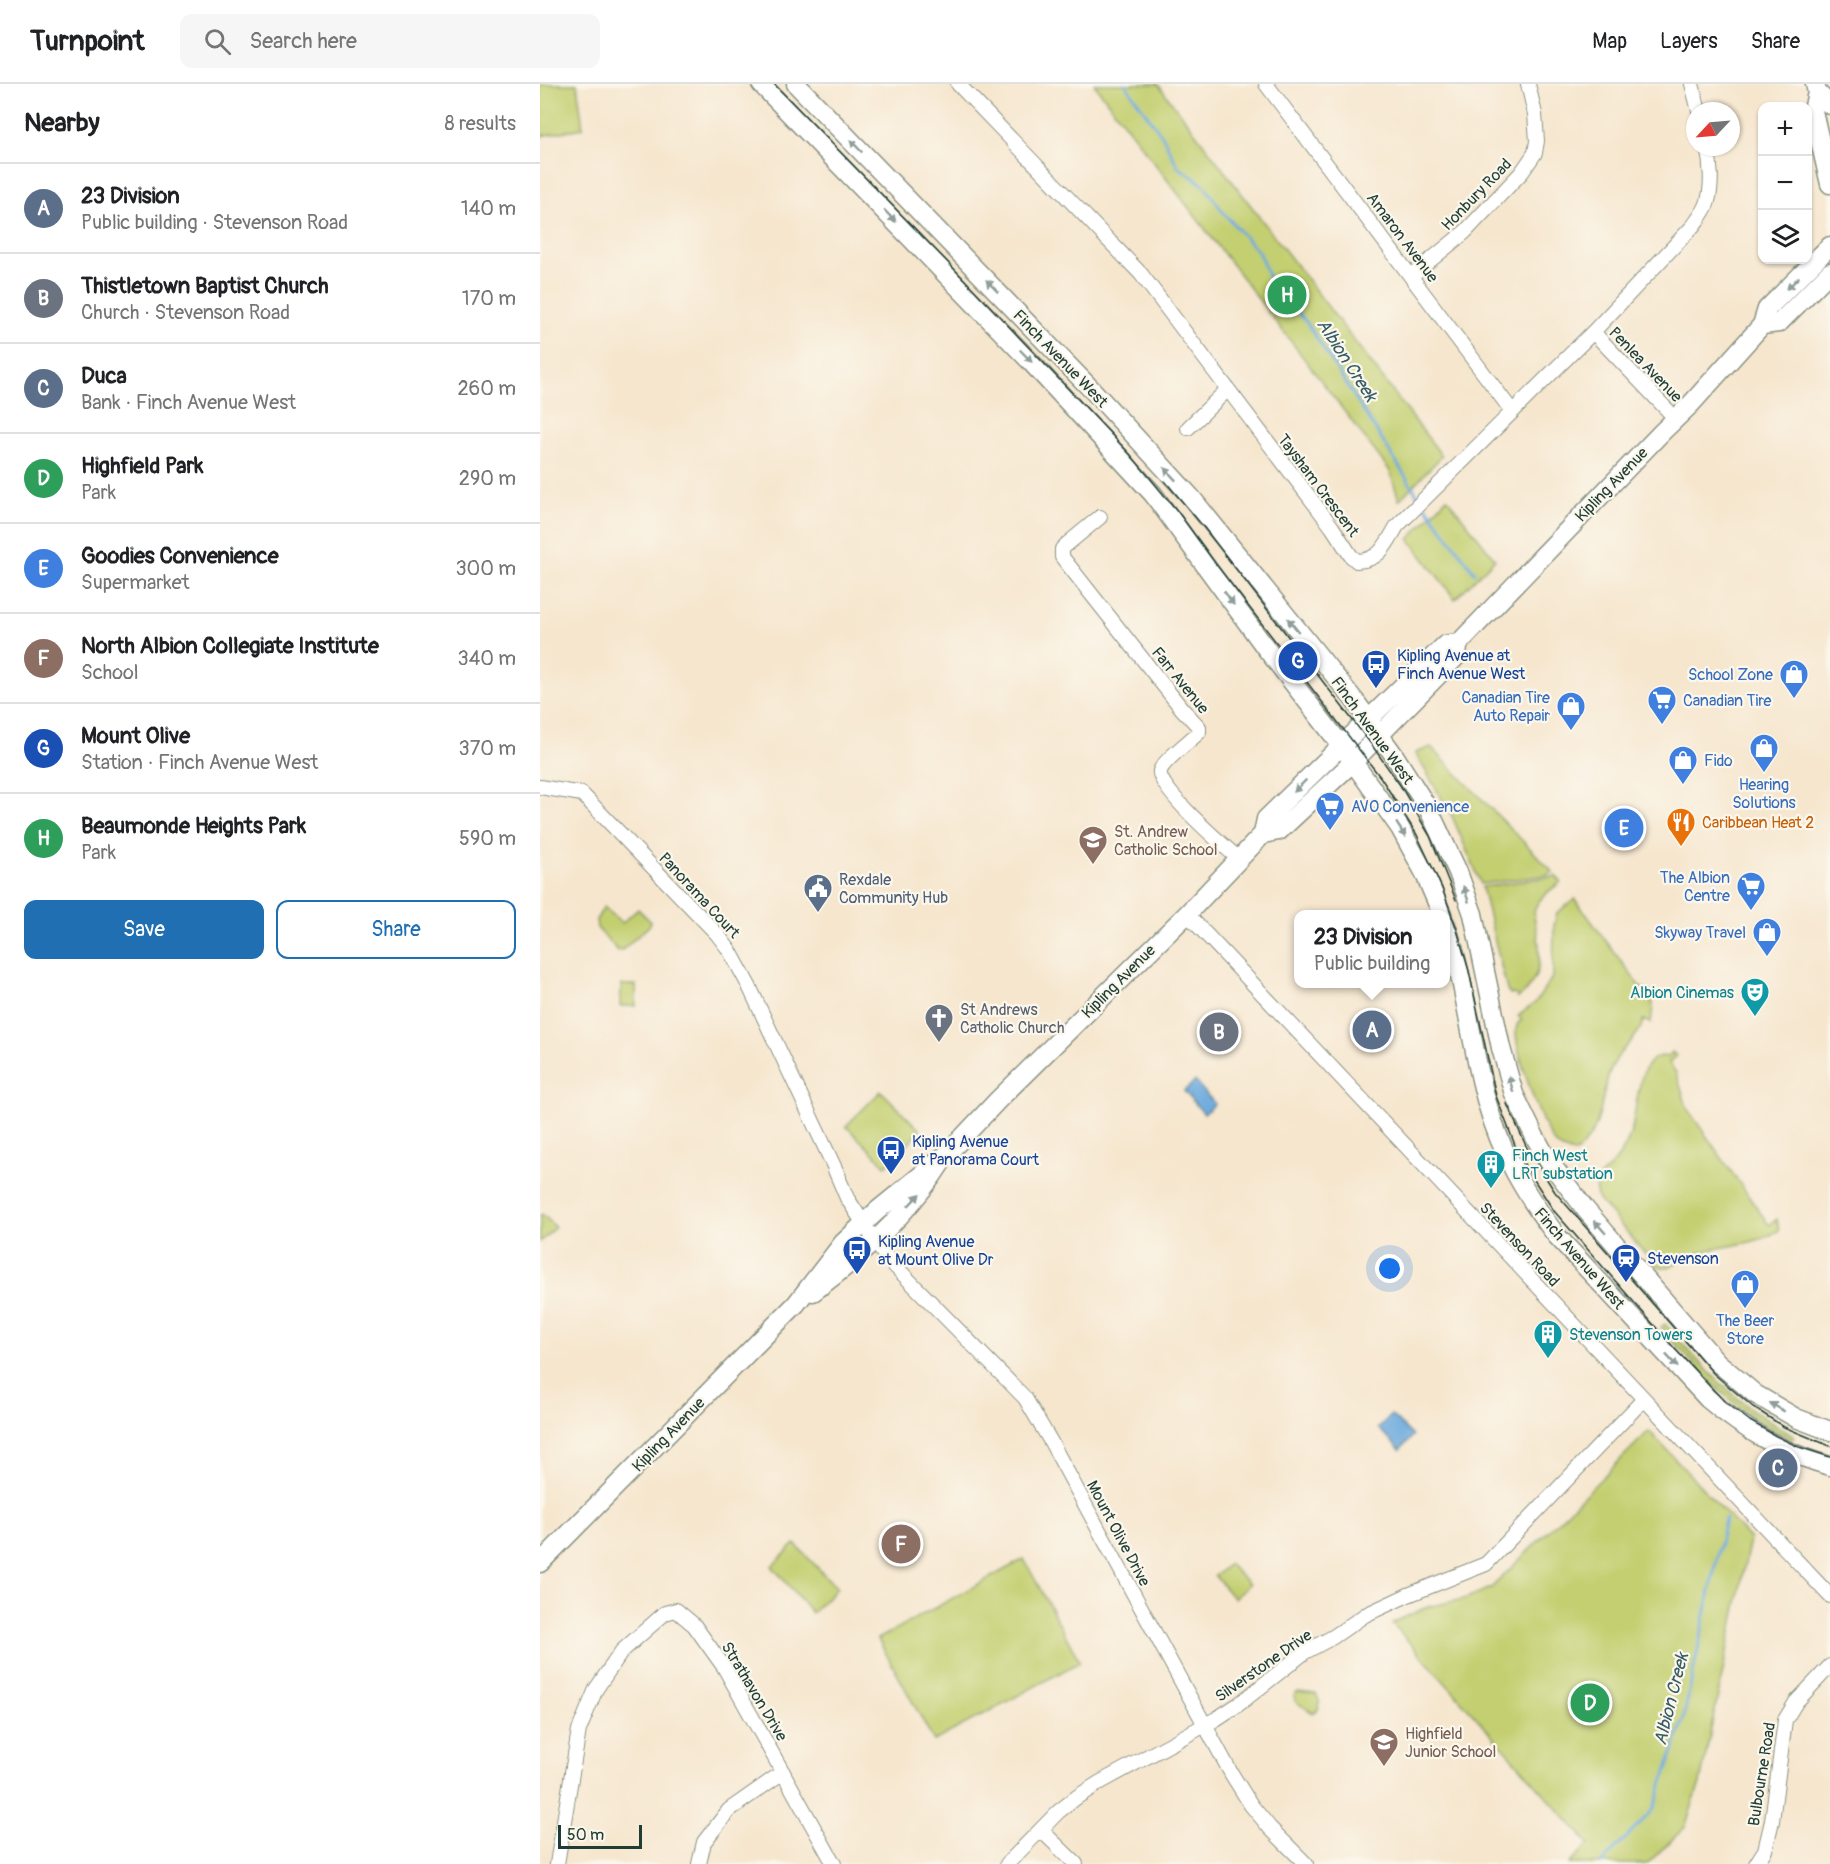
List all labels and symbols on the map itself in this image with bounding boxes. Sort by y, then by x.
north arrow [1686,102,1740,156]
one-way arrow [850,140,864,154]
street label: Honbury Road [1437,154,1516,235]
street label: Amaron Avenue [1362,189,1443,287]
one-way arrow [882,209,896,223]
pin: H [1268,272,1306,318]
one-way arrow [1786,276,1800,290]
one-way arrow [985,279,999,294]
street label: Finch Avenue West [1009,306,1112,412]
water label: Albion Creek [1311,315,1383,407]
street label: Penlea Avenue [1604,323,1686,407]
one-way arrow [1018,349,1032,363]
street label: Taysham Crescent [1273,430,1364,541]
street label: Kipling Avenue [1571,443,1652,526]
one-way arrow [1163,467,1177,481]
one-way arrow [1223,589,1235,605]
one-way arrow [1286,617,1299,633]
pin: G [1278,638,1317,684]
street label: Farr Avenue [1147,643,1213,718]
place label: Kipling Avenue at Finch Avenue West [1397,646,1526,684]
bus stop icon: Kipling Avenue at Finch Avenue West [1360,648,1392,690]
shop icon: School Zone [1778,658,1810,700]
place label: School Zone [1688,665,1773,685]
street label: Finch Avenue West [1326,673,1418,789]
supermarket icon: Canadian Tire [1646,684,1678,726]
place label: Canadian Tire Auto Repair [1461,688,1550,726]
shop icon: Canadian Tire Auto Repair [1555,690,1587,732]
place label: Canadian Tire [1683,691,1772,711]
shop icon: Hearing Solutions [1748,732,1780,774]
shop icon: Fido [1667,744,1699,786]
place label: Fido [1704,751,1733,771]
place label: Hearing Solutions [1732,775,1796,813]
one-way arrow [1293,779,1307,793]
supermarket icon: AVO Convenience [1314,790,1346,832]
place label: AVO Convenience [1351,797,1469,817]
pin: E [1604,806,1644,850]
restaurant icon: Caribbean Heat 2 [1665,806,1697,848]
place label: Caribbean Heat 2 [1702,813,1814,833]
place label: St. Andrew Catholic School [1114,822,1218,860]
one-way arrow [1395,822,1406,838]
school or university icon: St. Andrew Catholic School [1077,824,1109,866]
street label: Panorama Court [654,849,744,943]
place label: The Albion Centre [1660,868,1730,906]
place label: Rexdale Community Hub [839,870,948,908]
supermarket icon: The Albion Centre [1735,870,1767,912]
public building icon: Rexdale Community Hub [802,872,834,914]
one-way arrow [1460,885,1470,903]
shop icon: Skyway Travel [1751,916,1783,958]
place label: Skyway Travel [1654,923,1746,943]
street label: Kipling Avenue [1078,941,1160,1023]
theatre icon: Albion Cinemas [1739,976,1771,1018]
place label: Albion Cinemas [1630,983,1734,1003]
place label: St Andrews Catholic Church [960,1000,1064,1038]
church icon: St Andrews Catholic Church [923,1002,955,1044]
pin: A [1352,1008,1392,1052]
pin: B [1200,1010,1238,1054]
one-way arrow [1506,1075,1515,1093]
place label: Kipling Avenue at Panorama Court [912,1132,1039,1170]
bus stop icon: Kipling Avenue at Panorama Court [875,1134,907,1176]
place label: Finch West LRT substation [1512,1146,1613,1184]
building icon: Finch West LRT substation [1475,1148,1507,1190]
one-way arrow [906,1193,920,1207]
street label: Stevenson Road [1475,1198,1564,1291]
street label: Finch Avenue West [1530,1204,1629,1314]
one-way arrow [1594,1220,1607,1235]
place label: Kipling Avenue at Mount Olive Dr [878,1232,994,1270]
bus stop icon: Kipling Avenue at Mount Olive Dr [841,1234,873,1276]
station icon: Stevenson [1610,1242,1642,1284]
place label: Stevenson [1647,1249,1719,1269]
your location [1375,1254,1404,1283]
shop icon: The Beer Store [1729,1268,1761,1310]
place label: The Beer Store [1716,1311,1774,1349]
building icon: Stevenson Towers [1532,1318,1564,1360]
place label: Stevenson Towers [1569,1325,1692,1345]
one-way arrow [1665,1354,1679,1368]
street label: Kipling Avenue [628,1393,709,1476]
one-way arrow [1769,1401,1785,1412]
pin: C [1758,1446,1798,1490]
street label: Mount Olive Drive [1082,1477,1154,1590]
pin: F [882,1522,920,1566]
street label: Silverstone Drive [1211,1625,1316,1707]
street label: Strathavon Drive [717,1638,792,1745]
water label: Albion Creek [1649,1649,1694,1748]
pin: D [1570,1680,1610,1726]
street label: Bulbourne Road [1744,1721,1780,1827]
place label: Highfield Junior School [1405,1724,1496,1762]
school or university icon: Highfield Junior School [1368,1726,1400,1768]
scale bar [558,1822,642,1850]

